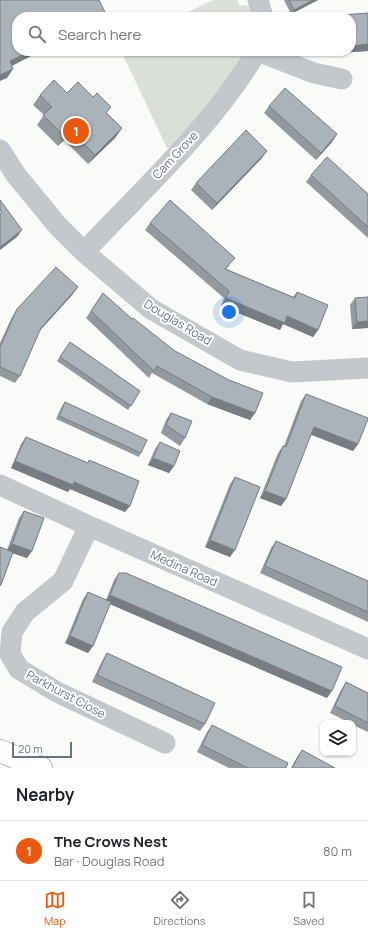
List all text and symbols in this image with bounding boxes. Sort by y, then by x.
search box [12,12,356,56]
icon: search [26,23,48,45]
text: Search here [58,24,141,45]
pin: 1 [63,116,89,146]
street label: Cam Grove [148,127,202,183]
street label: Douglas Road [141,295,215,349]
your location [219,302,239,322]
street label: Medina Road [148,546,220,590]
street label: Parkhurst Close [23,666,109,722]
map controls [320,720,356,756]
button: layers [320,720,356,756]
scale bar [12,740,72,759]
text: 20 m [18,741,43,756]
text: Nearby [16,783,74,806]
text: The Crows Nest [54,831,168,852]
text: 1 [26,842,32,860]
text: 80 m [323,842,352,860]
text: Bar · Douglas Road [54,852,164,870]
tab: Map [44,889,66,928]
tab: Directions [153,889,206,928]
tab: Saved [293,889,324,928]

